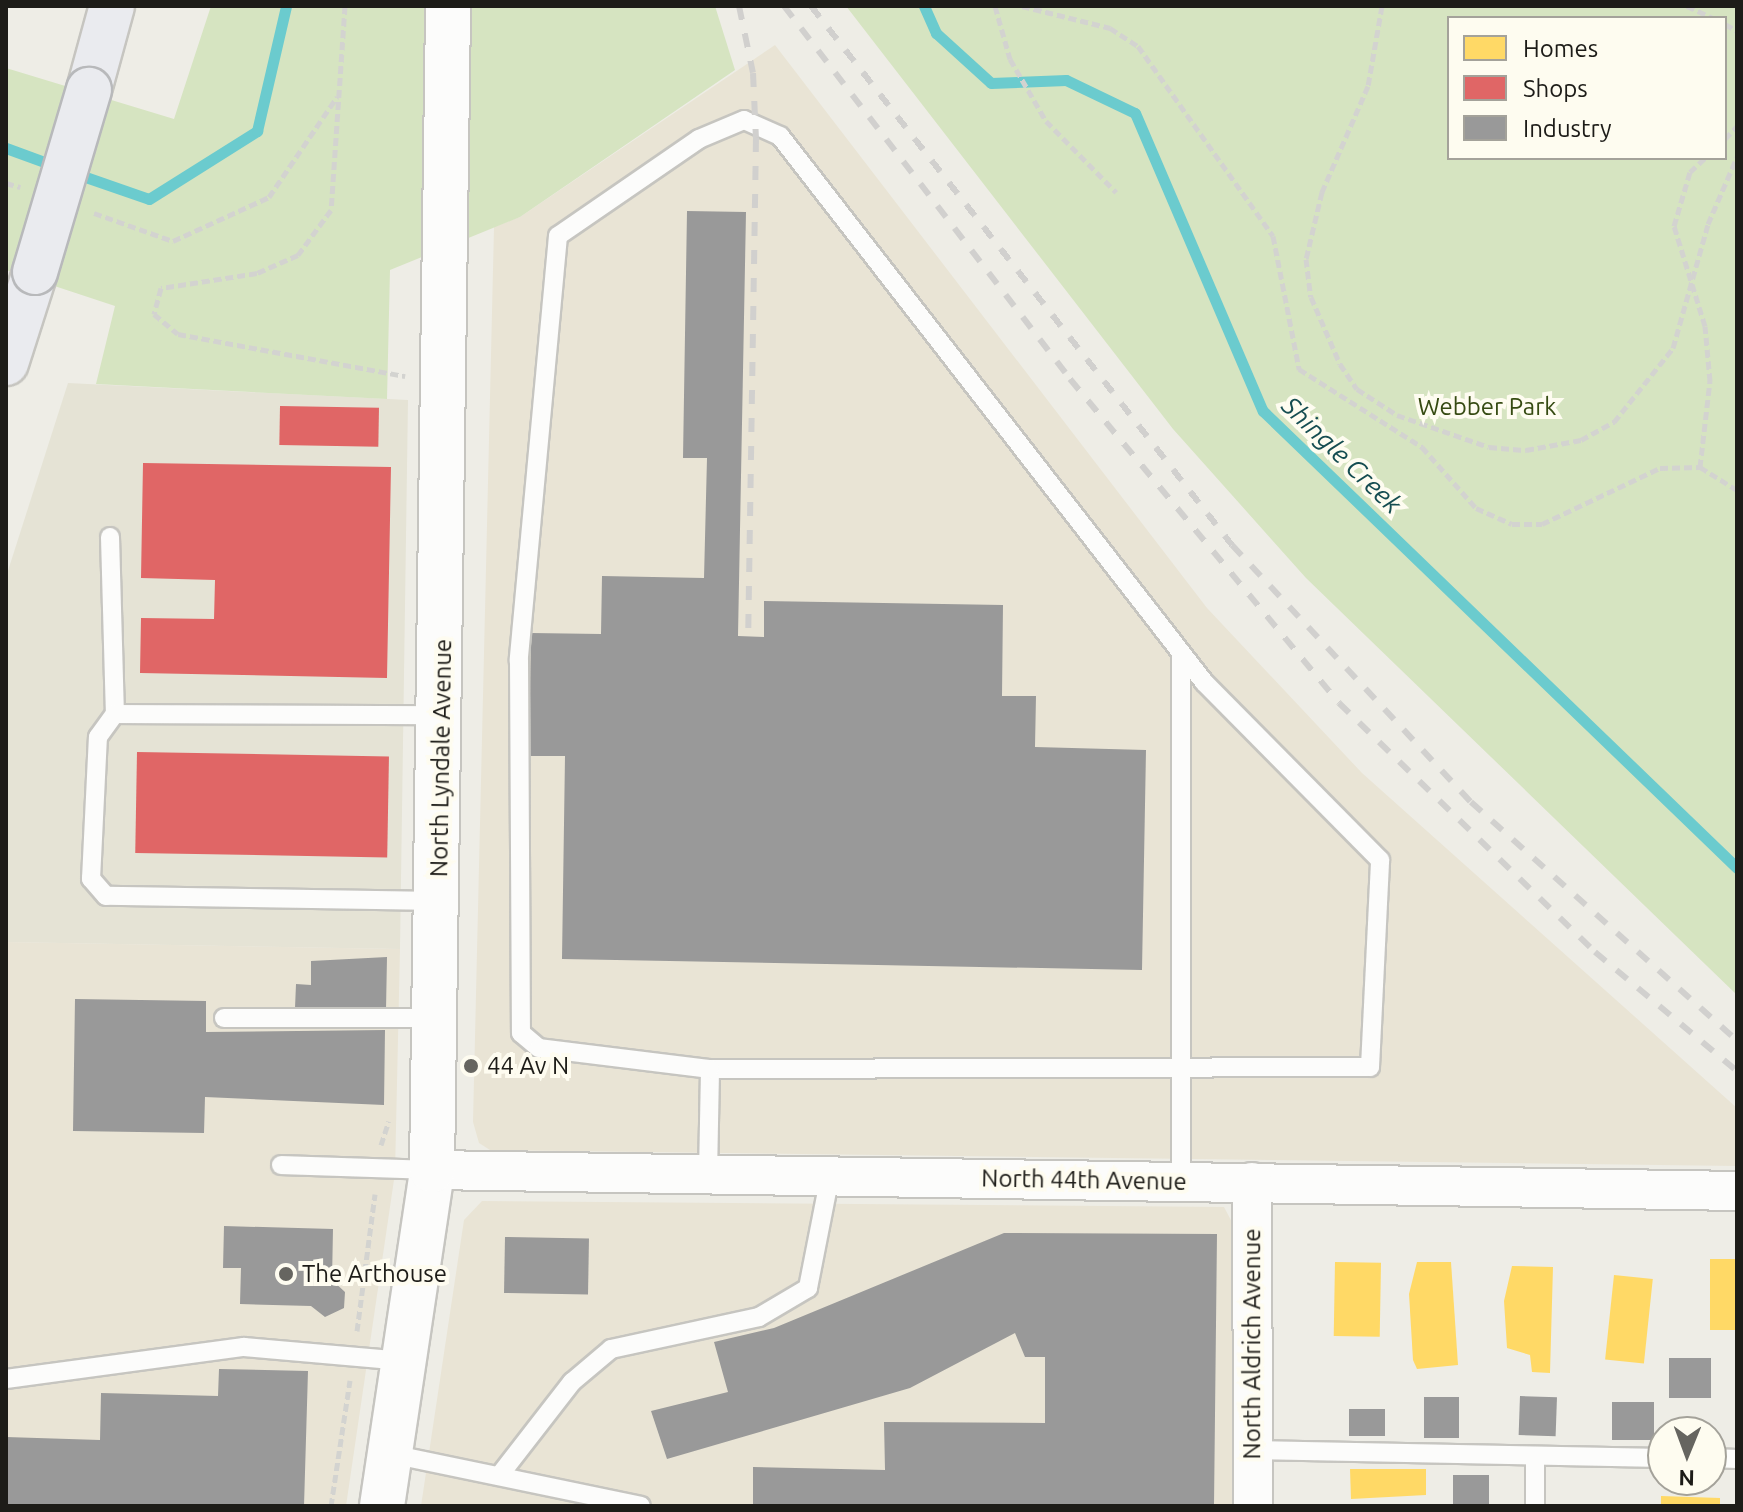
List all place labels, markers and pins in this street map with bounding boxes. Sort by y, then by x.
place label: 44 Av N [487,1052,569,1080]
marker: 44 Av N [462,1057,480,1075]
place label: The Arthouse [302,1260,447,1288]
marker: The Arthouse [277,1265,295,1283]

